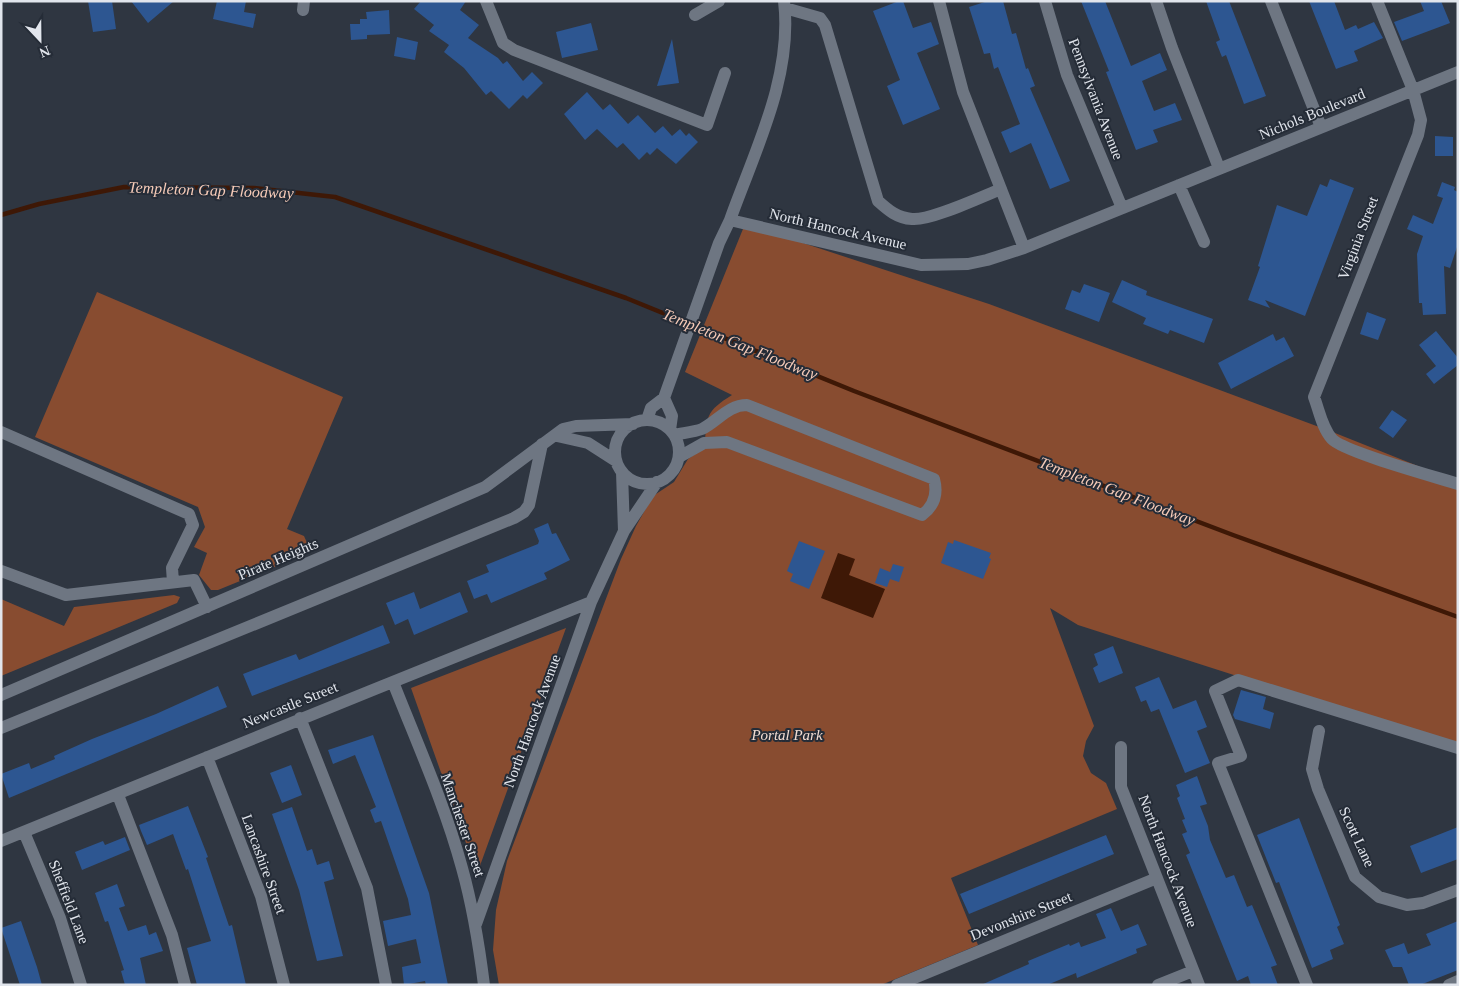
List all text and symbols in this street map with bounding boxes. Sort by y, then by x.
north arrow [15,15,65,65]
street label: Pennsylvania Avenue [1066,36,1127,162]
text: N [37,43,52,60]
street label: Nichols Boulevard [1257,85,1368,143]
water label: Templeton Gap Floodway [128,179,295,202]
street label: Virginia Street [1335,193,1381,282]
street label: North Hancock Avenue [768,205,909,253]
water label: Templeton Gap Floodway [660,305,821,384]
water label: Templeton Gap Floodway [1036,453,1198,530]
street label: Pirate Heights [236,535,321,583]
street label: North Hancock Avenue [500,652,564,790]
street label: Newcastle Street [240,678,341,731]
park label: Portal Park [750,727,823,743]
street label: Manchester Street [438,771,489,880]
street label: North Hancock Avenue [1135,793,1201,930]
street label: Scott Lane [1336,804,1378,870]
street label: Lancashire Street [239,812,290,917]
street label: Sheffield Lane [46,858,92,946]
street label: Devonshire Street [968,888,1075,944]

